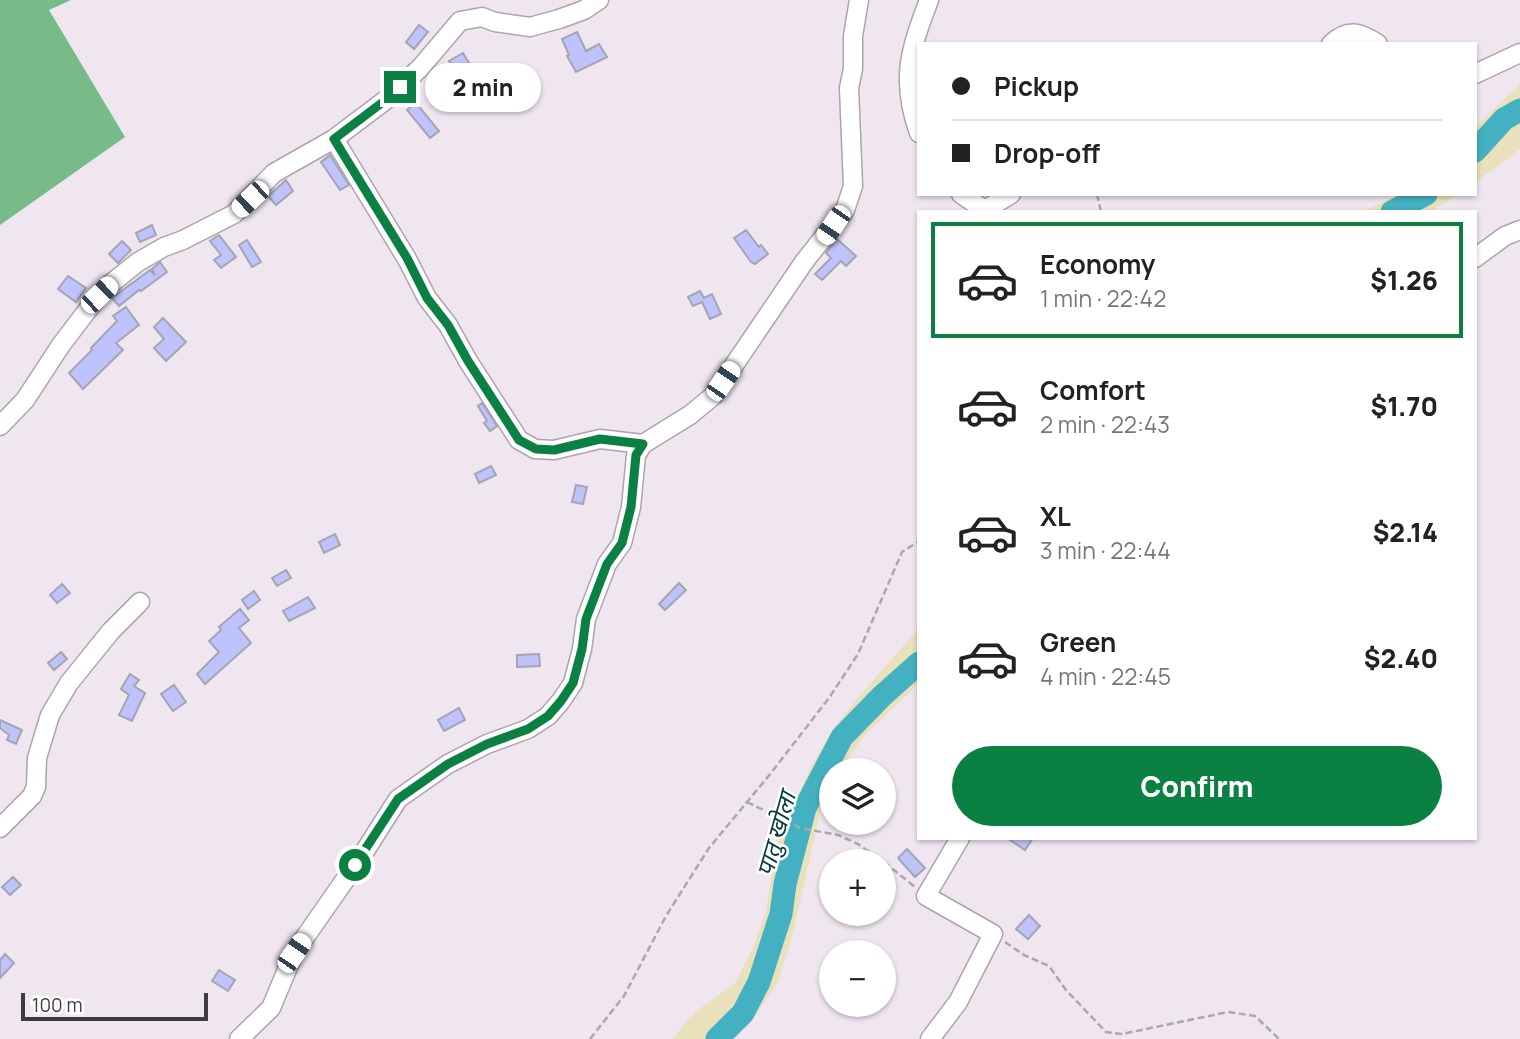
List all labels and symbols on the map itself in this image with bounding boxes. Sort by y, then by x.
callout: 2 min [424,62,540,112]
route end [384,71,416,103]
car [228,177,273,221]
car [813,202,854,248]
car [77,273,122,317]
car [703,358,744,404]
water label: पातु खोला [747,783,804,880]
route start [339,849,371,881]
car [274,930,315,976]
scale bar [21,990,208,1022]

